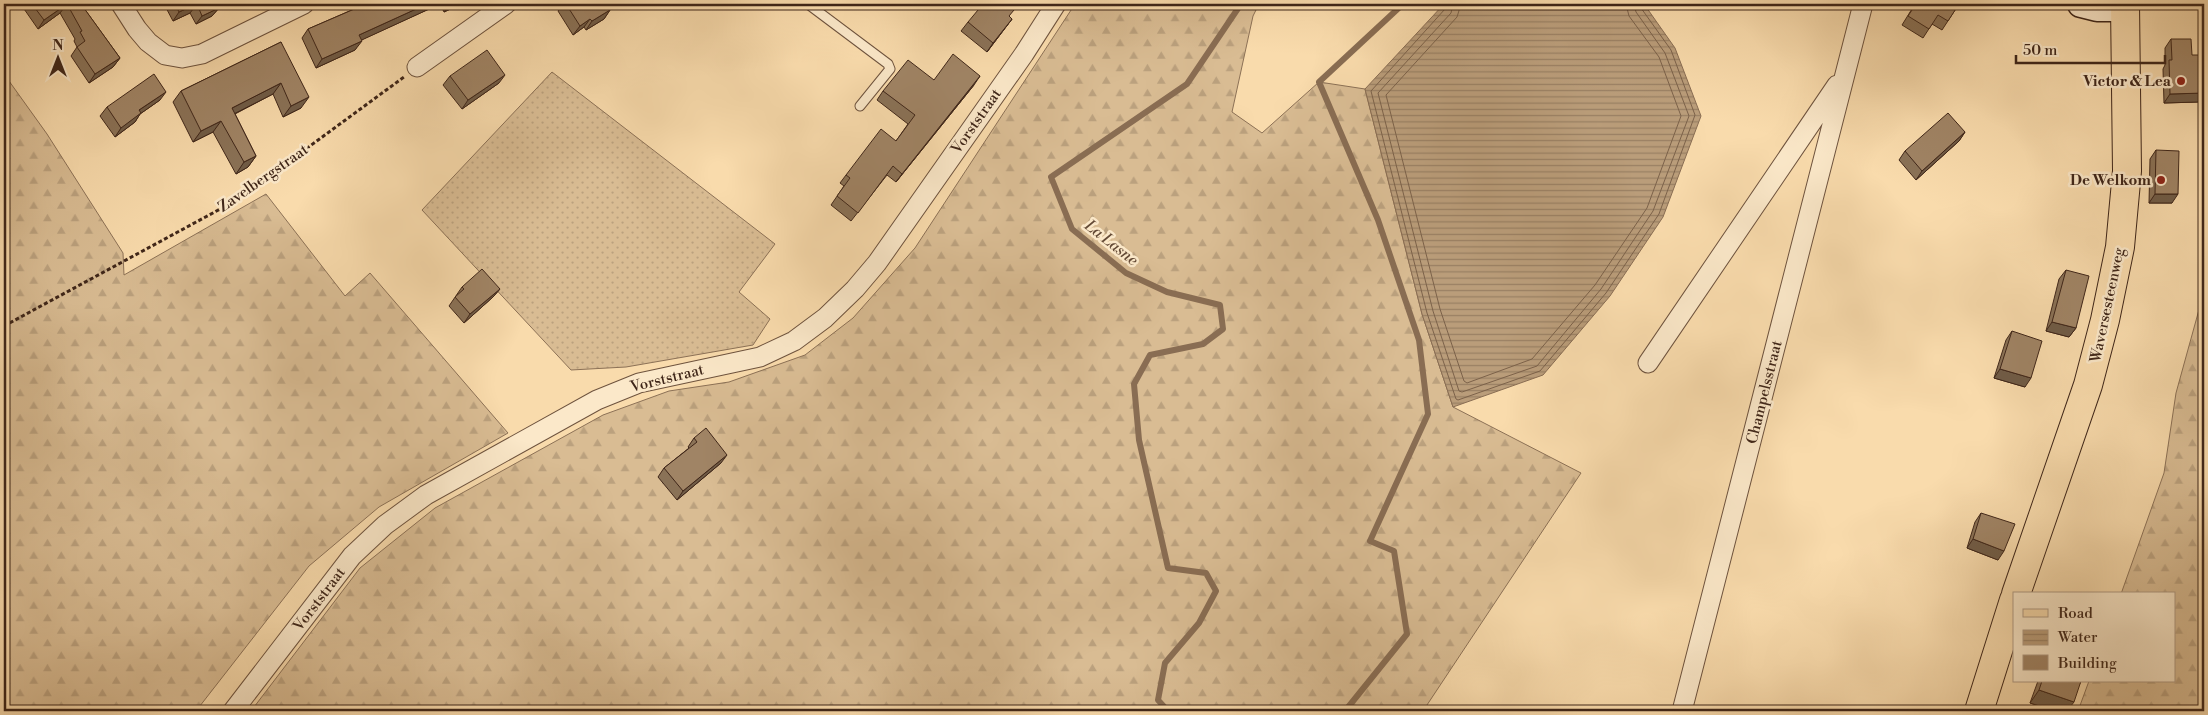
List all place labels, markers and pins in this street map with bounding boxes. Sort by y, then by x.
place label: Victor & Lea [2082,72,2172,91]
marker: Victor & Lea [2175,75,2187,87]
place label: De Welkom [2070,171,2151,190]
marker: De Welkom [2155,174,2167,186]

